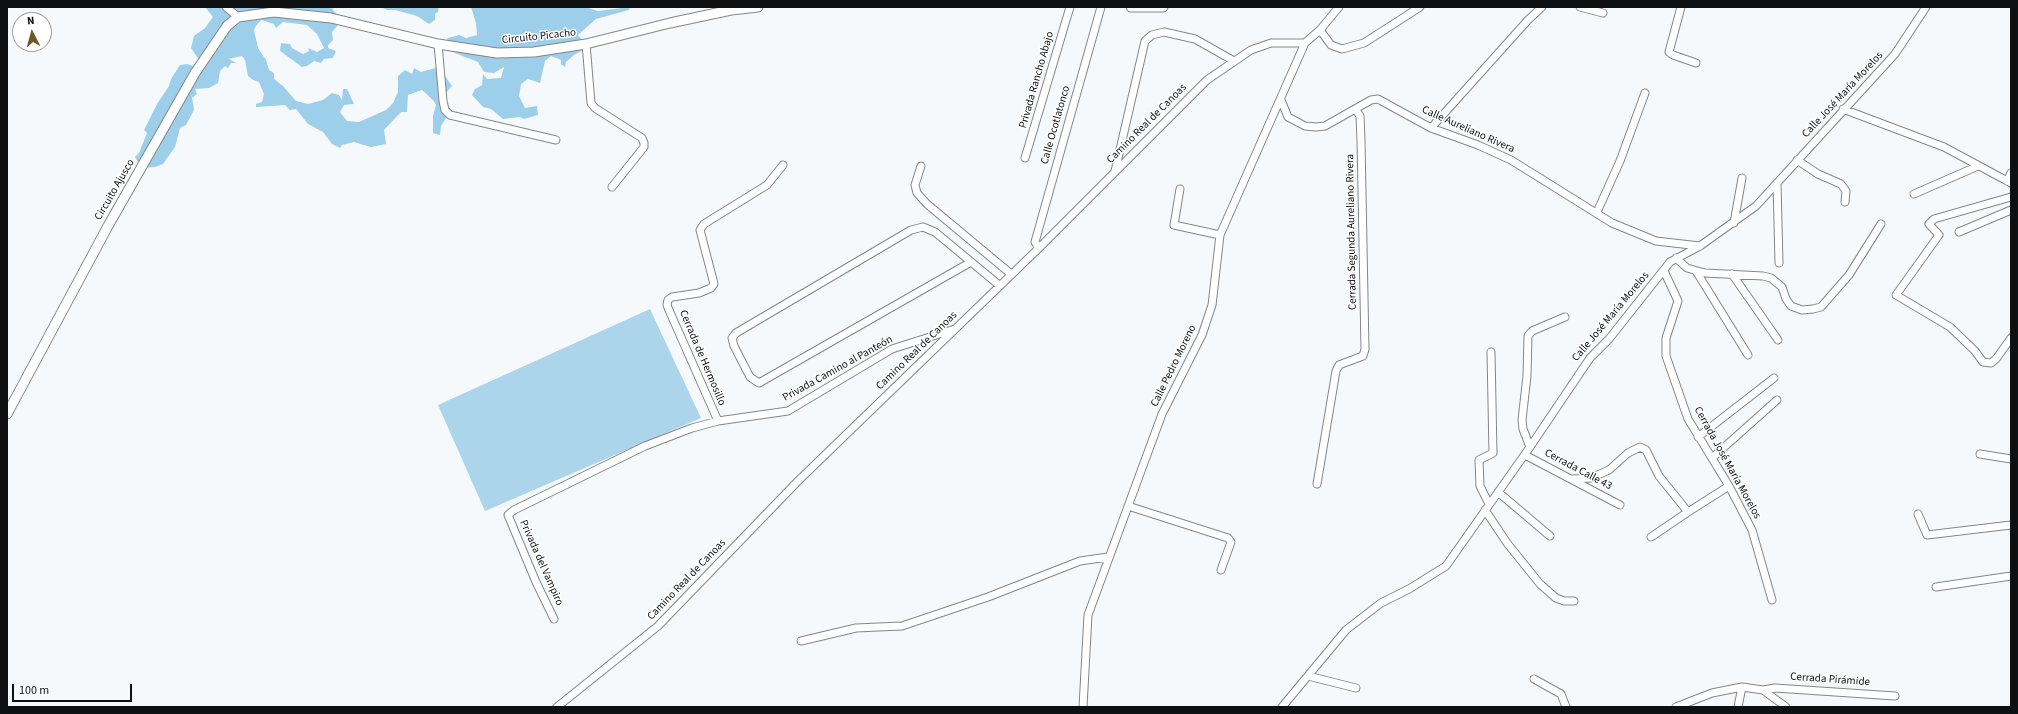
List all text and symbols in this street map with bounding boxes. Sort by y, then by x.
north arrow [12,12,52,52]
text: N [26,13,35,28]
street label: Circuito Picacho [501,27,577,47]
street label: Privada Rancho Abajo [1017,30,1057,130]
street label: Calle José María Morelos [1800,49,1886,141]
street label: Camino Real de Canoas [1104,81,1190,167]
street label: Calle Ocotlatonco [1038,84,1074,166]
street label: Calle Aureliano Rivera [1420,104,1516,156]
street label: Cerrada Segunda Aureliano Rivera [1344,154,1360,310]
street label: Circuito Ajusco [92,157,138,223]
street label: Calle José María Morelos [1570,270,1652,364]
street label: Cerrada de Hermosillo [676,308,728,408]
street label: Camino Real de Canoas [874,309,960,393]
street label: Calle Pedro Moreno [1148,323,1200,409]
street label: Privada Camino al Panteón [781,333,895,405]
street label: Cerrada José María Morelos [1691,405,1763,521]
street label: Cerrada Calle 43 [1542,447,1614,493]
street label: Privada del Vampiro [516,518,566,608]
street label: Camino Real de Canoas [645,537,729,623]
street label: Cerrada Pirámide [1790,671,1870,689]
scale bar [14,676,134,702]
text: 100 m [19,682,49,699]

